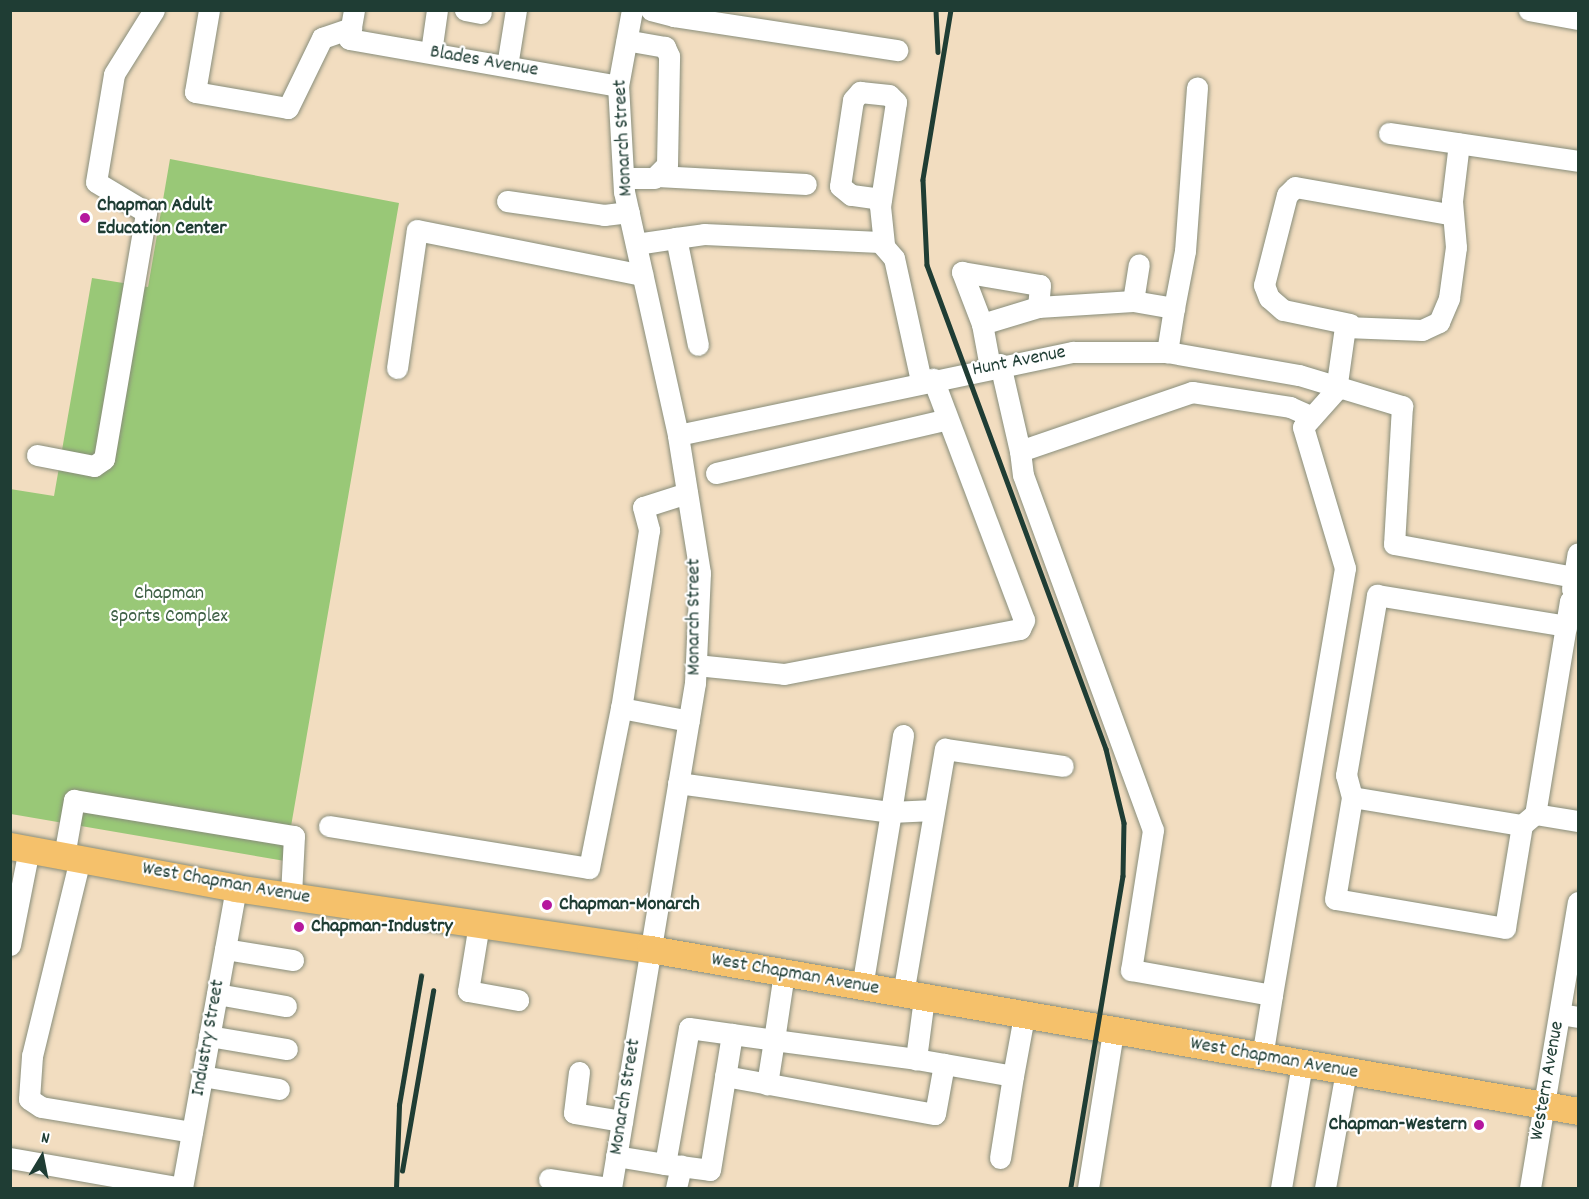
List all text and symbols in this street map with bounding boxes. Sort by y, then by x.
street label: Blades Avenue [428,41,540,83]
street label: Monarch Street [609,79,639,197]
place label: Chapman Adult Education Center [97,195,227,242]
marker: Chapman Adult Education Center [78,211,92,225]
street label: Hunt Avenue [970,341,1068,383]
street label: Monarch Street [683,558,707,676]
park label: Chapman Sports Complex [110,583,228,630]
street label: West Chapman Avenue [140,857,312,911]
place label: Chapman-Monarch [559,893,700,917]
marker: Chapman-Monarch [540,898,554,912]
place label: Chapman-Industry [311,915,453,939]
marker: Chapman-Industry [292,920,306,934]
street label: West Chapman Avenue [709,948,881,1002]
street label: Industry Street [187,978,231,1098]
street label: Western Avenue [1526,1019,1570,1143]
street label: West Chapman Avenue [1188,1032,1360,1086]
street label: Monarch Street [605,1037,647,1157]
place label: Chapman-Western [1329,1113,1467,1137]
marker: Chapman-Western [1472,1118,1486,1132]
north arrow [12,1127,72,1187]
text: N [39,1127,51,1151]

